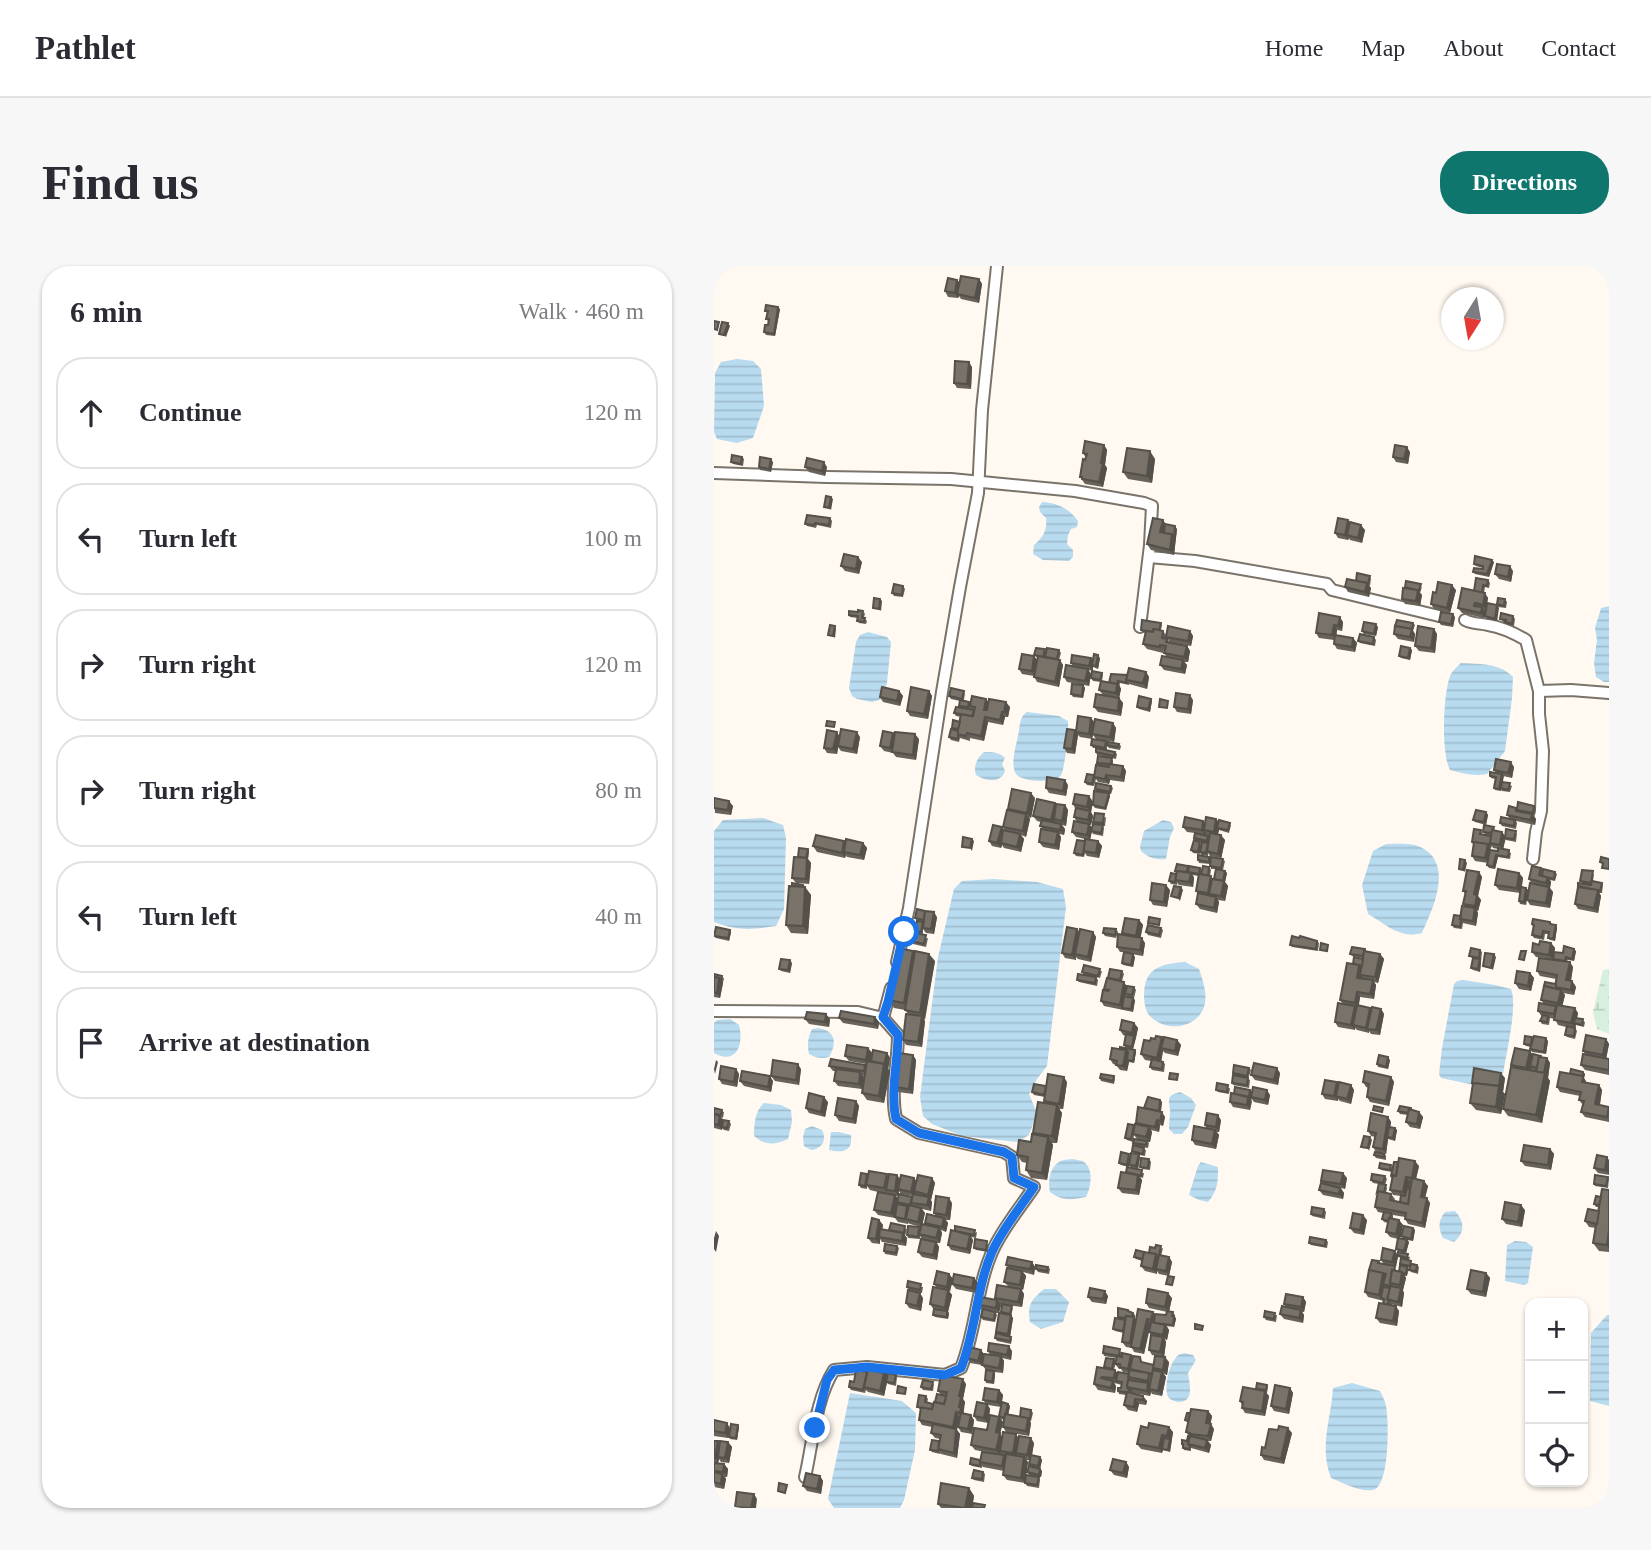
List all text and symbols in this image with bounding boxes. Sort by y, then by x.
text: Pathlet [35,30,136,66]
text: Home [1265,35,1323,61]
text: Map [1361,35,1405,61]
text: About [1443,35,1503,61]
text: Contact [1541,35,1616,61]
button: Directions [1440,151,1609,214]
text: Find us [42,155,199,210]
north arrow [1441,287,1504,350]
text: 6 min [70,295,143,328]
text: Walk · 460 m [519,299,644,324]
icon: ahead [72,394,110,432]
text: Continue [139,398,242,427]
text: 120 m [584,400,642,425]
icon: left [72,520,110,558]
text: Turn left [139,524,237,553]
text: 100 m [584,526,642,551]
icon: right [72,646,110,684]
text: Turn right [139,650,256,679]
text: 120 m [584,652,642,677]
icon: right [72,772,110,810]
text: Turn right [139,776,256,805]
text: 80 m [595,778,642,803]
icon: left [72,898,110,936]
text: Turn left [139,902,237,931]
text: 40 m [595,904,642,929]
route start [888,916,919,947]
icon: arrive [72,1024,110,1062]
text: Arrive at destination [139,1028,370,1057]
map controls [1525,1298,1588,1487]
button: + [1525,1298,1588,1361]
button: − [1525,1361,1588,1424]
route end [799,1412,830,1443]
button: locate [1525,1424,1588,1487]

